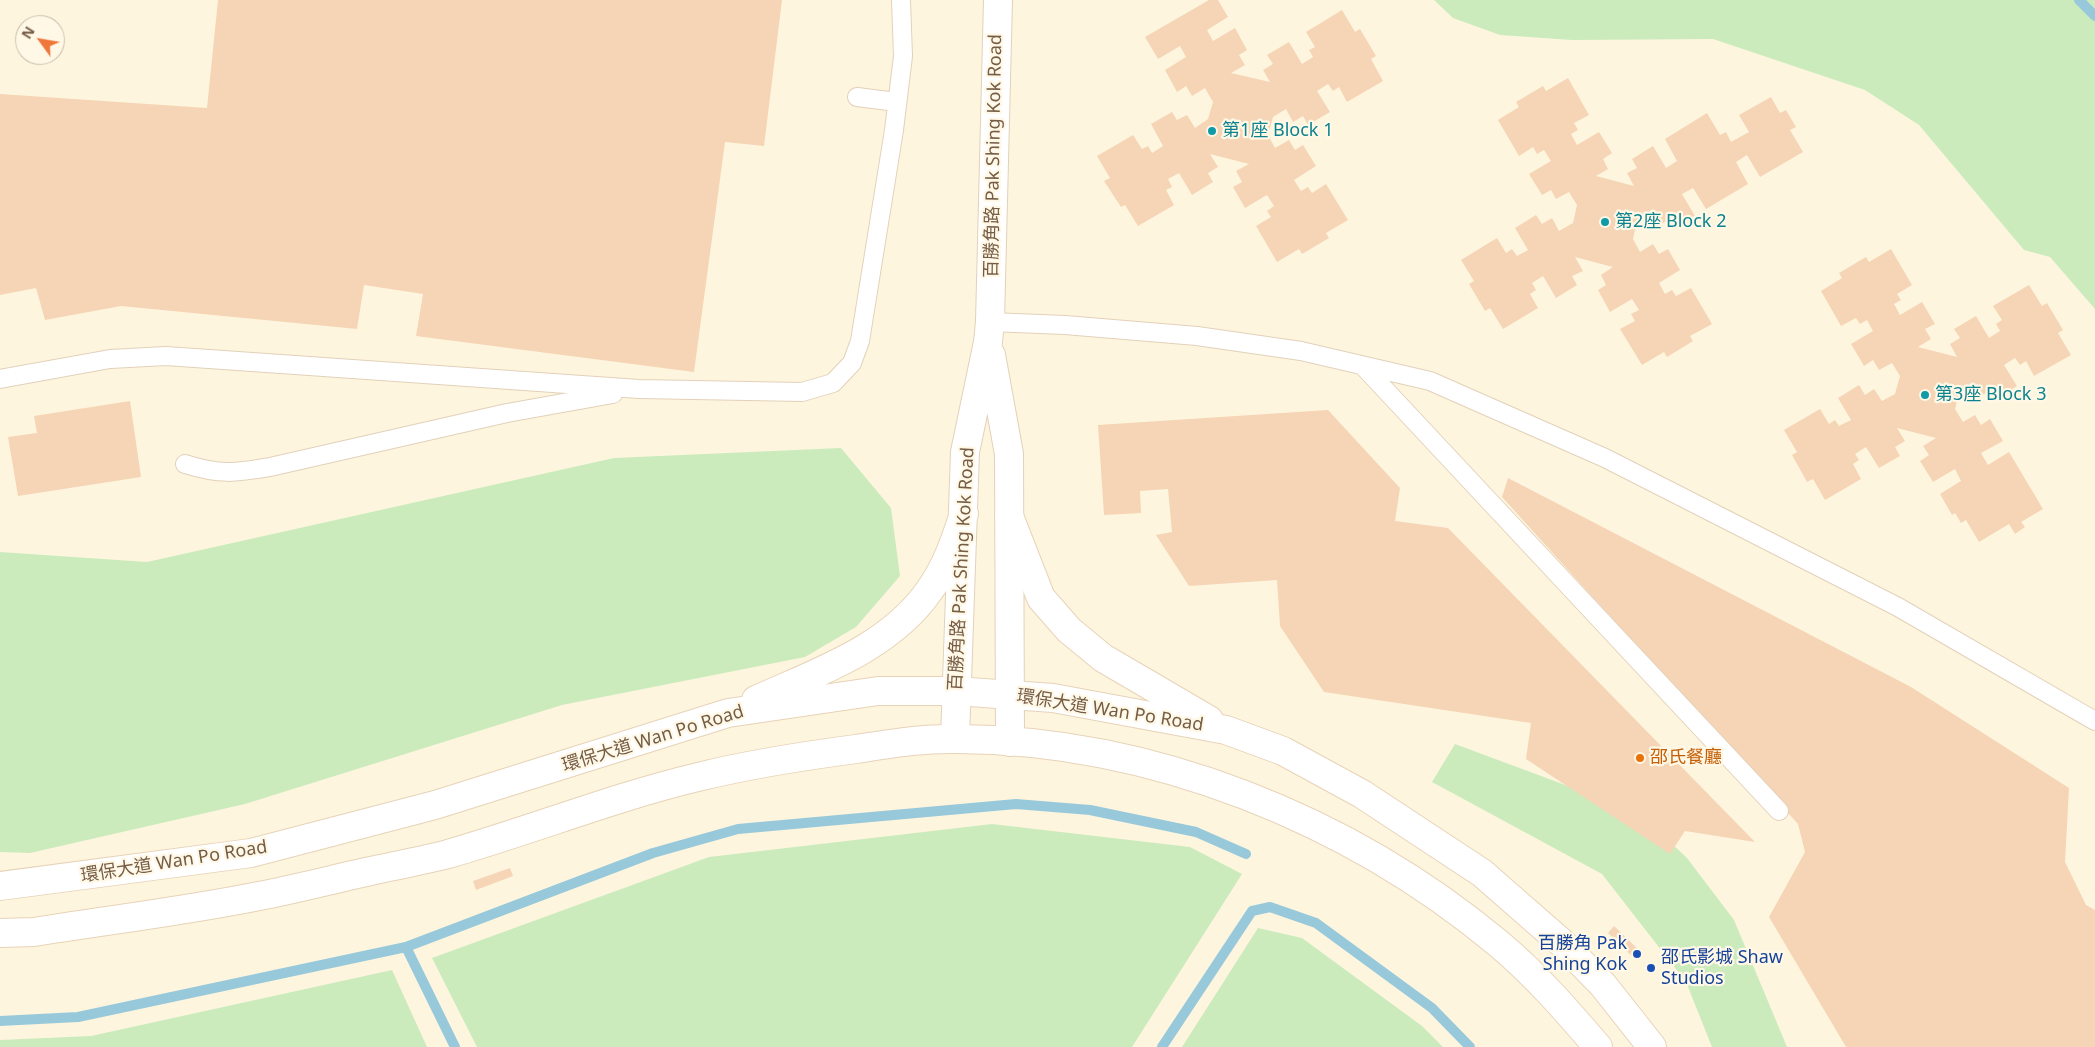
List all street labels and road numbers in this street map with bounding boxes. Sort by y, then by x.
street label: 百勝角路 Pak Shing Kok Road [981,34,1007,278]
street label: 百勝角路 Pak Shing Kok Road [945,447,979,691]
street label: 環保大道 Wan Po Road [1015,686,1205,736]
street label: 環保大道 Wan Po Road [560,701,746,777]
street label: 環保大道 Wan Po Road [79,837,269,887]

